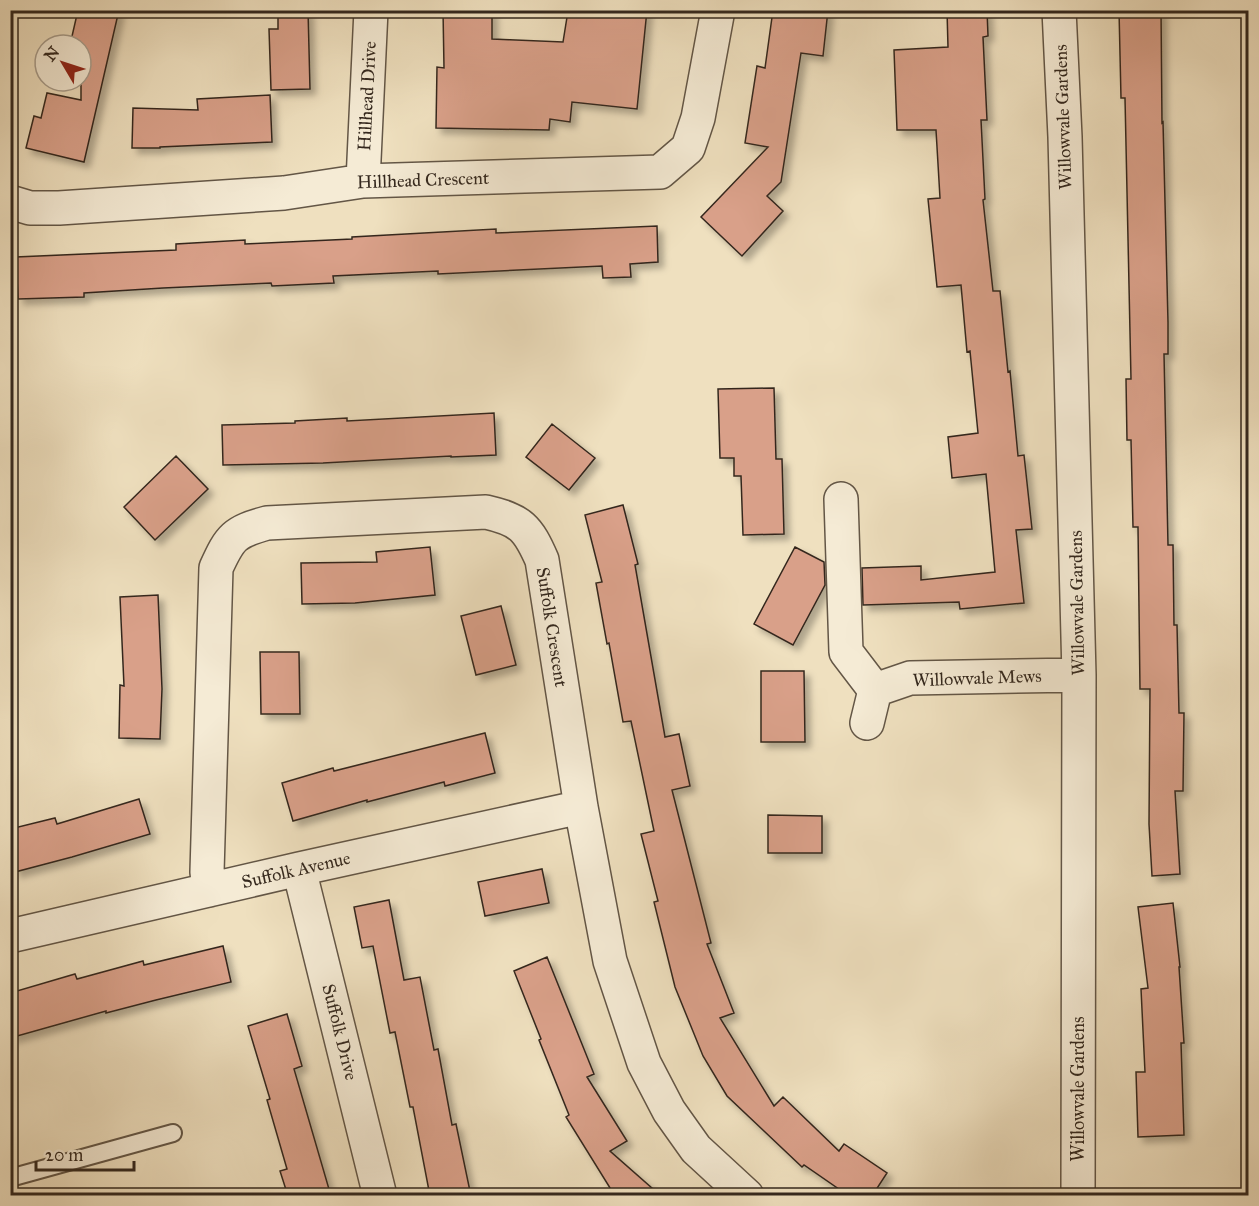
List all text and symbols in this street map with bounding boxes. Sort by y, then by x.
north arrow [33,33,93,93]
street label: Hillhead Drive [353,41,381,151]
text: N [40,42,64,65]
street label: Willowvale Gardens [1049,44,1077,190]
street label: Hillhead Crescent [357,167,490,193]
street label: Willowvale Gardens [1065,530,1089,676]
street label: Suffolk Crescent [532,566,572,689]
street label: Willowvale Mews [912,665,1042,691]
street label: Suffolk Avenue [239,847,353,893]
street label: Suffolk Drive [317,982,363,1082]
street label: Willowvale Gardens [1067,1016,1089,1162]
scale bar [36,1134,134,1172]
text: 20 m [45,1144,83,1166]

